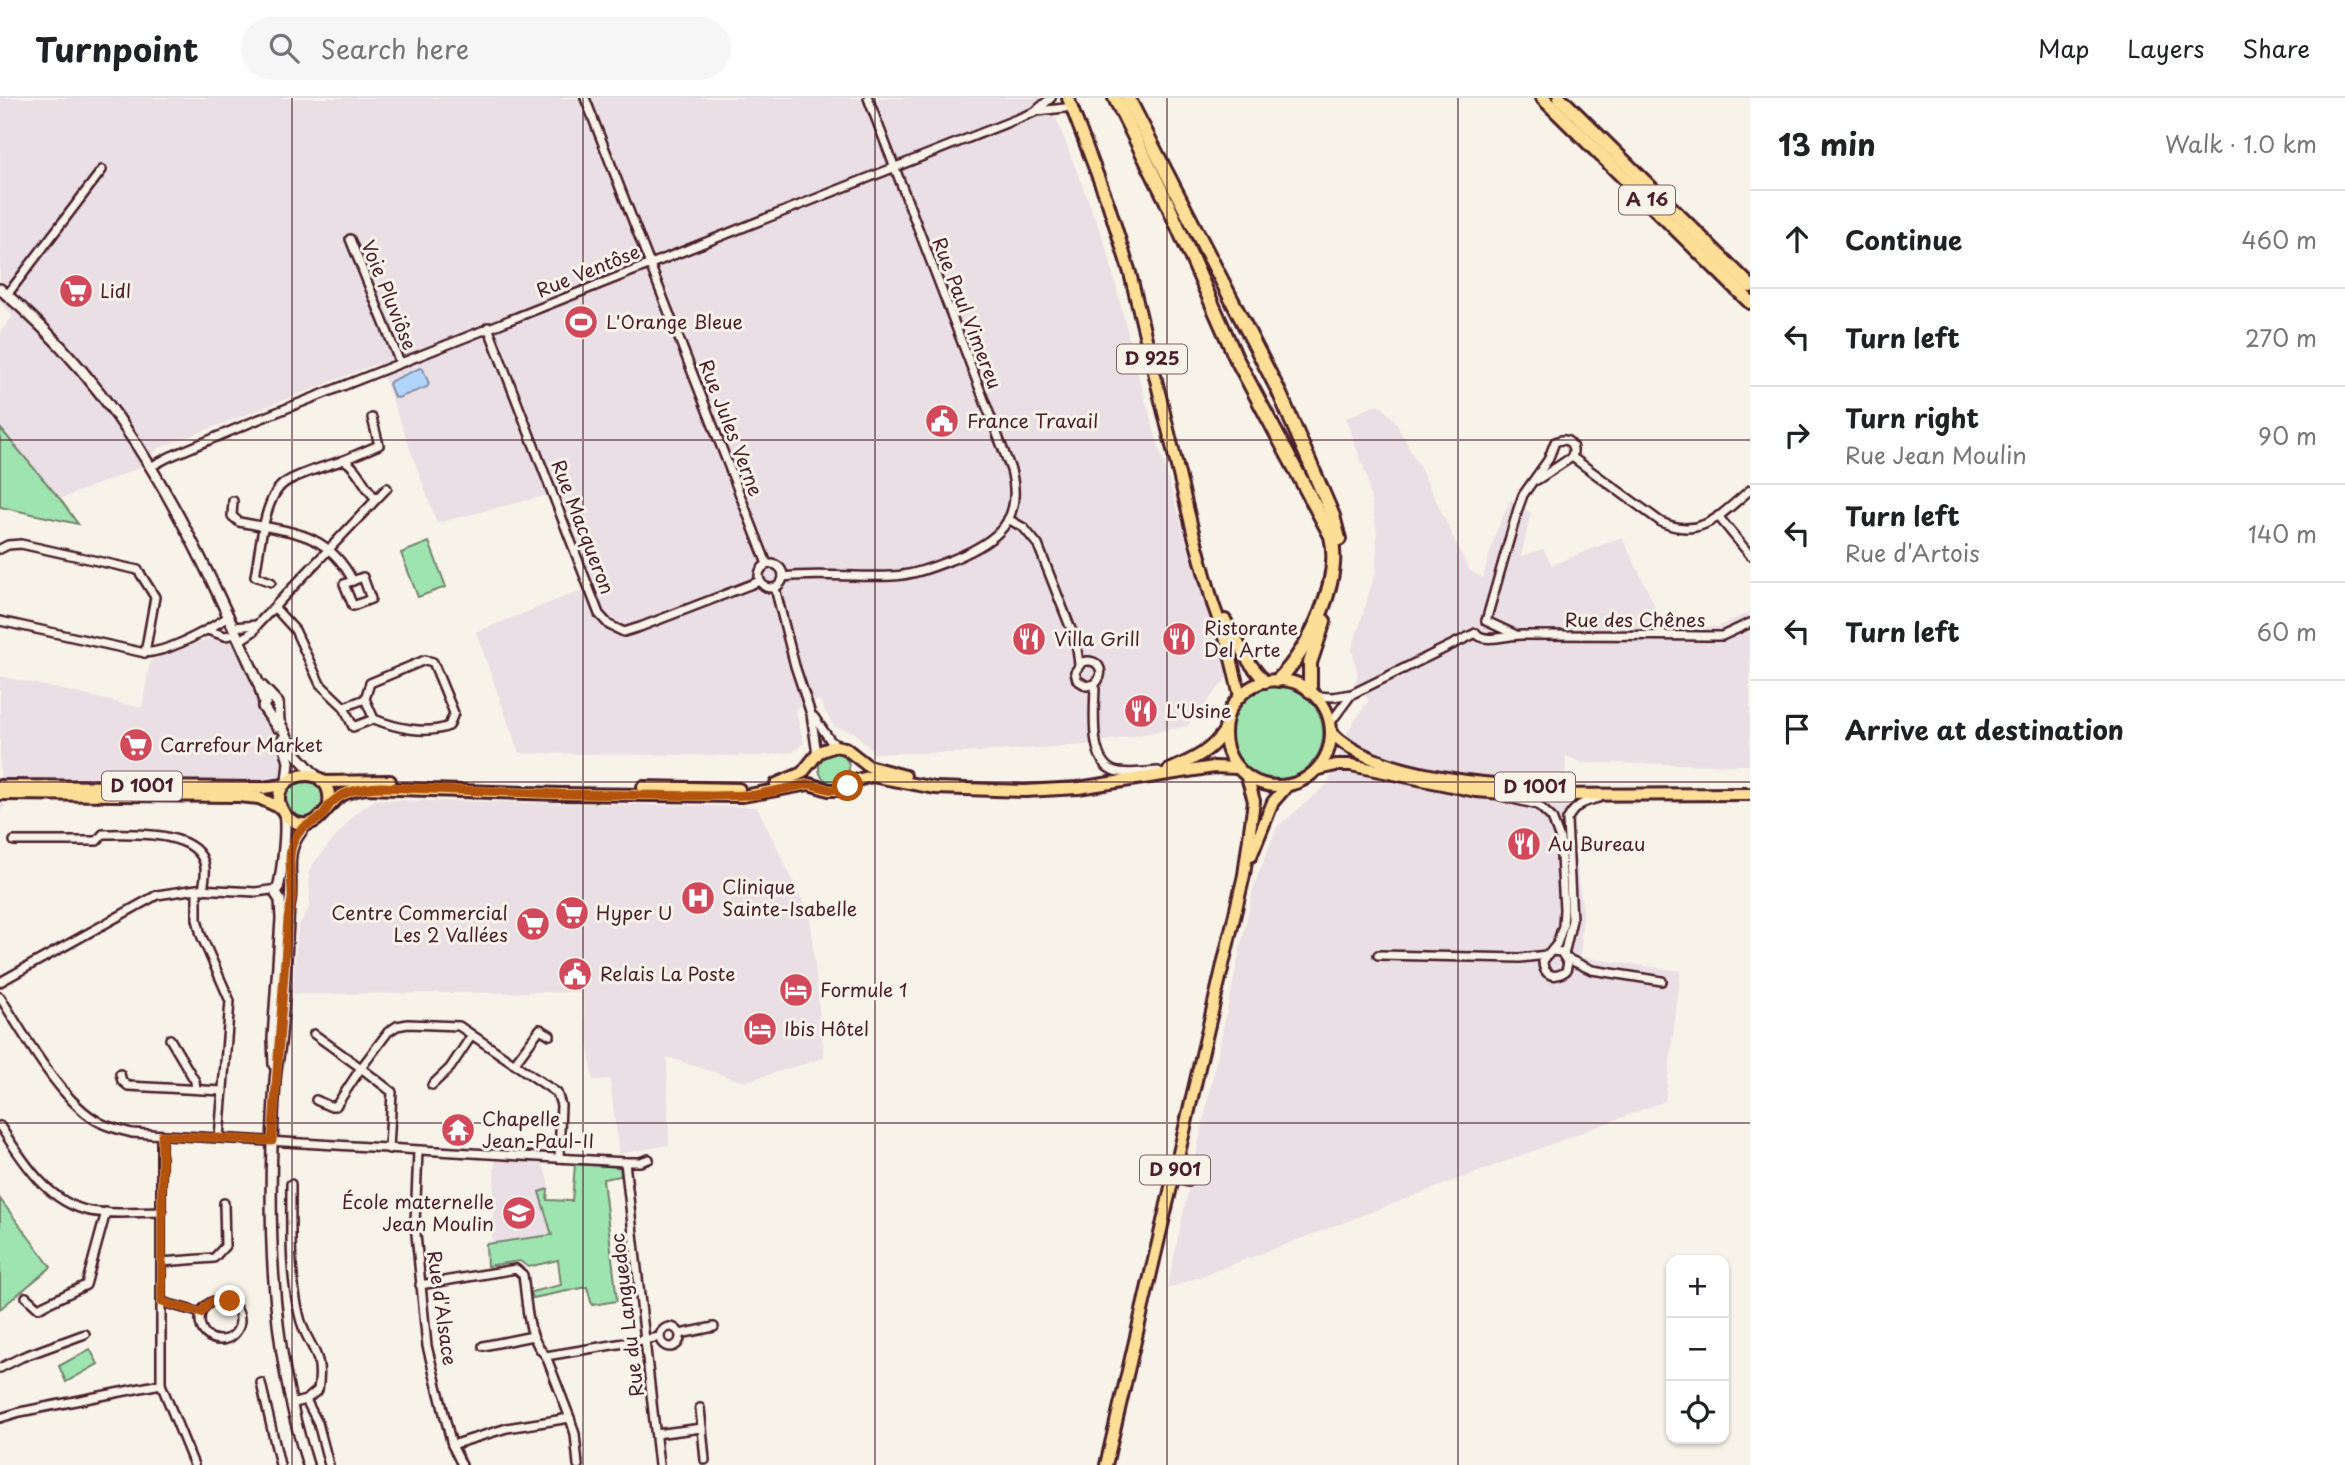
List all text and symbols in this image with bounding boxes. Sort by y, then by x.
search box [241,17,731,80]
text: Turnpoint [35,23,199,73]
icon: search [265,29,303,67]
text: Search here [321,29,469,68]
text: Map [2038,30,2089,66]
text: Layers [2127,30,2204,66]
text: Share [2242,30,2310,66]
text: 13 min [1778,121,1876,166]
text: Walk · 1.0 km [2165,126,2317,161]
road number: A 16 [1619,186,1675,214]
icon: ahead [1778,220,1816,258]
text: Continue [1845,220,1962,259]
text: 460 m [2242,222,2317,257]
street label: Rue Paul Vimereu [926,233,1010,392]
street label: Voie Pluviôse [355,235,425,354]
street label: Rue Ventôse [532,237,644,304]
supermarket icon: Lidl [57,272,95,310]
place label: Lidl [100,276,131,304]
sports icon: L'Orange Bleue [562,303,600,341]
place label: L'Orange Bleue [606,307,743,335]
icon: left [1778,318,1816,356]
text: Turn left [1845,318,1960,357]
text: 270 m [2245,320,2317,355]
road number: D 925 [1117,344,1187,374]
street label: Rue Jules Verne [693,355,771,500]
text: Turn right [1845,398,1979,437]
public building icon: France Travail [923,402,961,440]
place label: France Travail [967,406,1098,434]
icon: right [1778,416,1816,454]
text: 90 m [2258,418,2317,453]
text: Rue Jean Moulin [1845,437,2027,472]
street label: Rue Macqueron [545,455,622,598]
text: Turn left [1845,496,1960,535]
icon: left [1778,514,1816,552]
text: 140 m [2248,516,2317,551]
text: Rue d'Artois [1845,535,1980,570]
street label: Rue des Chênes [1565,605,1705,633]
icon: left [1778,612,1816,650]
text: Turn left [1845,612,1960,651]
place label: Ristorante Del Arte [1204,613,1298,663]
text: 60 m [2257,614,2317,649]
restaurant icon: Villa Grill [1010,620,1048,658]
restaurant icon: Ristorante Del Arte [1160,620,1198,658]
place label: Villa Grill [1054,624,1140,652]
restaurant icon: L'Usine [1122,692,1160,730]
place label: L'Usine [1166,696,1232,724]
icon: arrive [1778,710,1816,748]
text: Arrive at destination [1845,710,2124,749]
supermarket icon: Carrefour Market [117,726,155,764]
place label: Carrefour Market [160,730,323,758]
route start [832,770,863,801]
road number: D 1001 [102,772,182,800]
road number: D 1001 [1495,772,1575,802]
restaurant icon: Au Bureau [1505,825,1543,863]
place label: Au Bureau [1548,829,1645,857]
place label: Clinique Sainte-Isabelle [722,872,857,922]
hospital icon: Clinique Sainte-Isabelle [679,879,717,917]
supermarket icon: Hyper U [553,894,591,932]
place label: Centre Commercial Les 2 Vallées [331,898,508,948]
place label: Hyper U [596,898,673,926]
supermarket icon: Centre Commercial Les 2 Vallées [514,905,552,943]
public building icon: Relais La Poste [556,955,594,993]
place label: Relais La Poste [600,959,735,987]
hotel icon: Formule 1 [777,971,815,1009]
place label: Formule 1 [820,975,908,1003]
hotel icon: Ibis Hôtel [741,1010,779,1048]
place label: Ibis Hôtel [784,1014,869,1042]
place label: Chapelle Jean-Paul-II [482,1104,594,1154]
temple icon: Chapelle Jean-Paul-II [439,1111,477,1149]
road number: D 901 [1140,1156,1210,1184]
place label: École maternelle Jean Moulin [342,1187,494,1237]
school or university icon: École maternelle Jean Moulin [500,1194,538,1232]
street label: Rue du Languedoc [602,1232,650,1398]
street label: Rue d'Alsace [421,1249,465,1367]
map controls [1666,1255,1729,1444]
button: + [1666,1255,1729,1318]
route end [214,1285,245,1316]
button: − [1666,1318,1729,1381]
button: locate [1666,1381,1729,1444]

